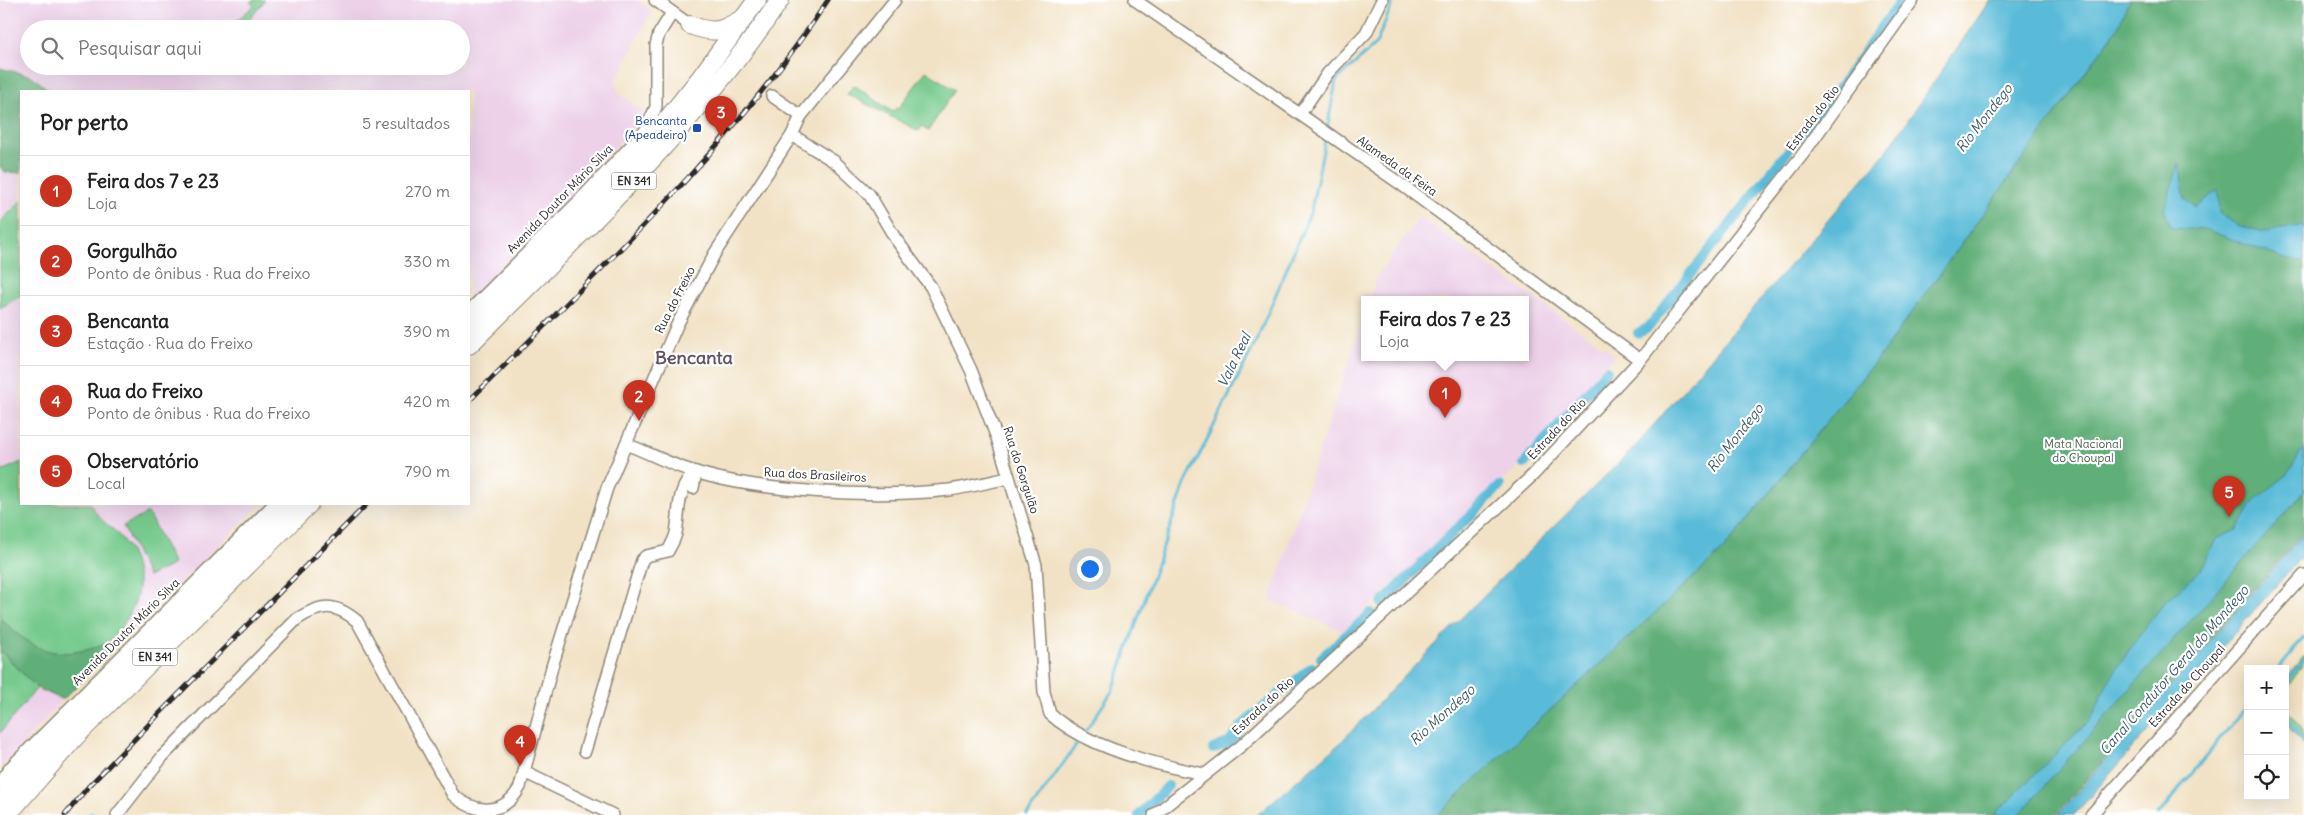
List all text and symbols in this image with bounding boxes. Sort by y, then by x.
search box [20,20,470,75]
icon: search [38,34,66,62]
text: Pesquisar aqui [78,36,202,60]
water label: Rio Mondego [1952,79,2017,156]
street label: Estrada do Rio [1783,82,1842,154]
pin: 3 [705,96,737,137]
text: Por perto [40,109,128,136]
text: 5 resultados [362,113,450,133]
place label: Bencanta (Apeadeiro) [625,113,687,142]
marker: Bencanta (Apeadeiro) [691,122,703,134]
street label: Alameda da Feira [1354,132,1440,199]
street label: Avenida Doutor Mário Silva [504,141,616,256]
text: Feira dos 7 e 23 [87,169,219,193]
road number: EN 341 [612,172,656,190]
text: 1 [53,181,59,201]
text: 270 m [405,181,450,201]
text: Loja [87,193,117,213]
text: Gorgulhão [87,239,177,263]
text: 2 [52,251,60,271]
text: 330 m [403,251,450,271]
text: Ponto de ônibus · Rua do Freixo [87,263,311,283]
street label: Rua do Freixo [651,263,698,336]
popup [1361,296,1529,361]
text: Feira dos 7 e 23 [1379,307,1511,331]
text: Bencanta [87,309,169,333]
text: 3 [51,321,61,341]
text: 390 m [403,321,450,341]
water label: Vala Real [1213,328,1256,390]
text: Loja [1379,331,1409,351]
text: Estação · Rua do Freixo [87,333,253,353]
district label: Bencanta [655,346,733,369]
pin: 1 [1429,377,1461,418]
text: Rua do Freixo [87,379,203,403]
pin: 2 [623,380,655,421]
text: 4 [51,391,61,411]
text: 420 m [404,391,450,411]
street label: Estrada do Rio [1524,395,1589,463]
water label: Rio Mondego [1703,399,1768,476]
text: Ponto de ônibus · Rua do Freixo [87,403,311,423]
street label: Rua do Gorgulão [1000,424,1043,516]
park label: Mata Nacional do Choupal [2044,436,2122,465]
text: Observatório [87,449,199,473]
text: 5 [51,461,61,481]
text: 790 m [405,461,450,481]
street label: Rua dos Brasileiros [763,464,867,485]
text: Local [87,473,125,493]
pin: 5 [2213,476,2245,517]
your location [1077,556,1103,582]
street label: Avenida Doutor Mário Silva [69,575,182,688]
water label: Canal Condutor Geral do Mondego [2096,581,2253,758]
street label: Estrada do Choupal [2145,641,2228,730]
road number: EN 341 [132,649,178,666]
map controls [2244,665,2289,800]
button: + [2244,665,2289,710]
street label: Estrada do Rio [1229,673,1297,738]
water label: Rio Mondego [1406,680,1479,749]
button: − [2244,710,2289,755]
pin: 4 [504,725,536,766]
button: locate [2244,755,2289,800]

